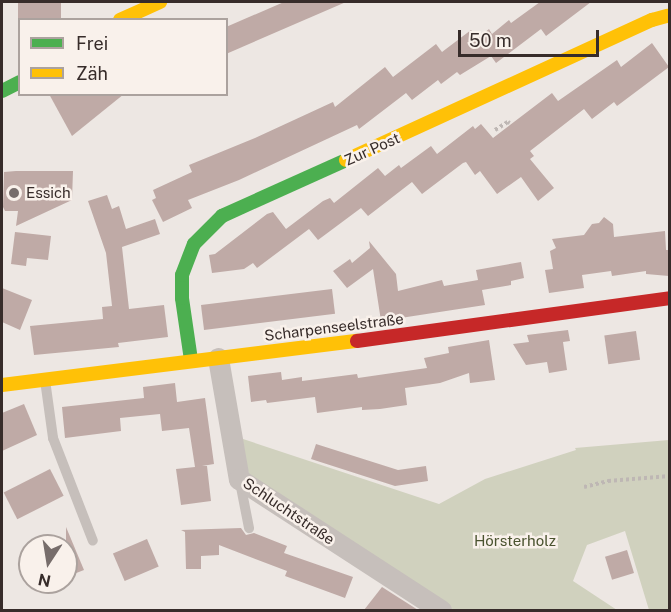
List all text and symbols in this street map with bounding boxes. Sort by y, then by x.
legend [18,18,228,96]
scale bar [461,18,602,56]
text: 50 m [469,30,512,51]
text: Frei [76,33,108,54]
text: Zäh [76,63,108,84]
street label: Zur Post [341,129,403,169]
place label: Essich [26,184,71,202]
marker: Essich [7,186,21,200]
street label: Scharpenseelstraße [263,310,405,344]
street label: Schluchtstraße [240,474,338,548]
park label: Hörsterholz [474,532,556,550]
north arrow [18,534,78,594]
text: N [36,570,53,591]

